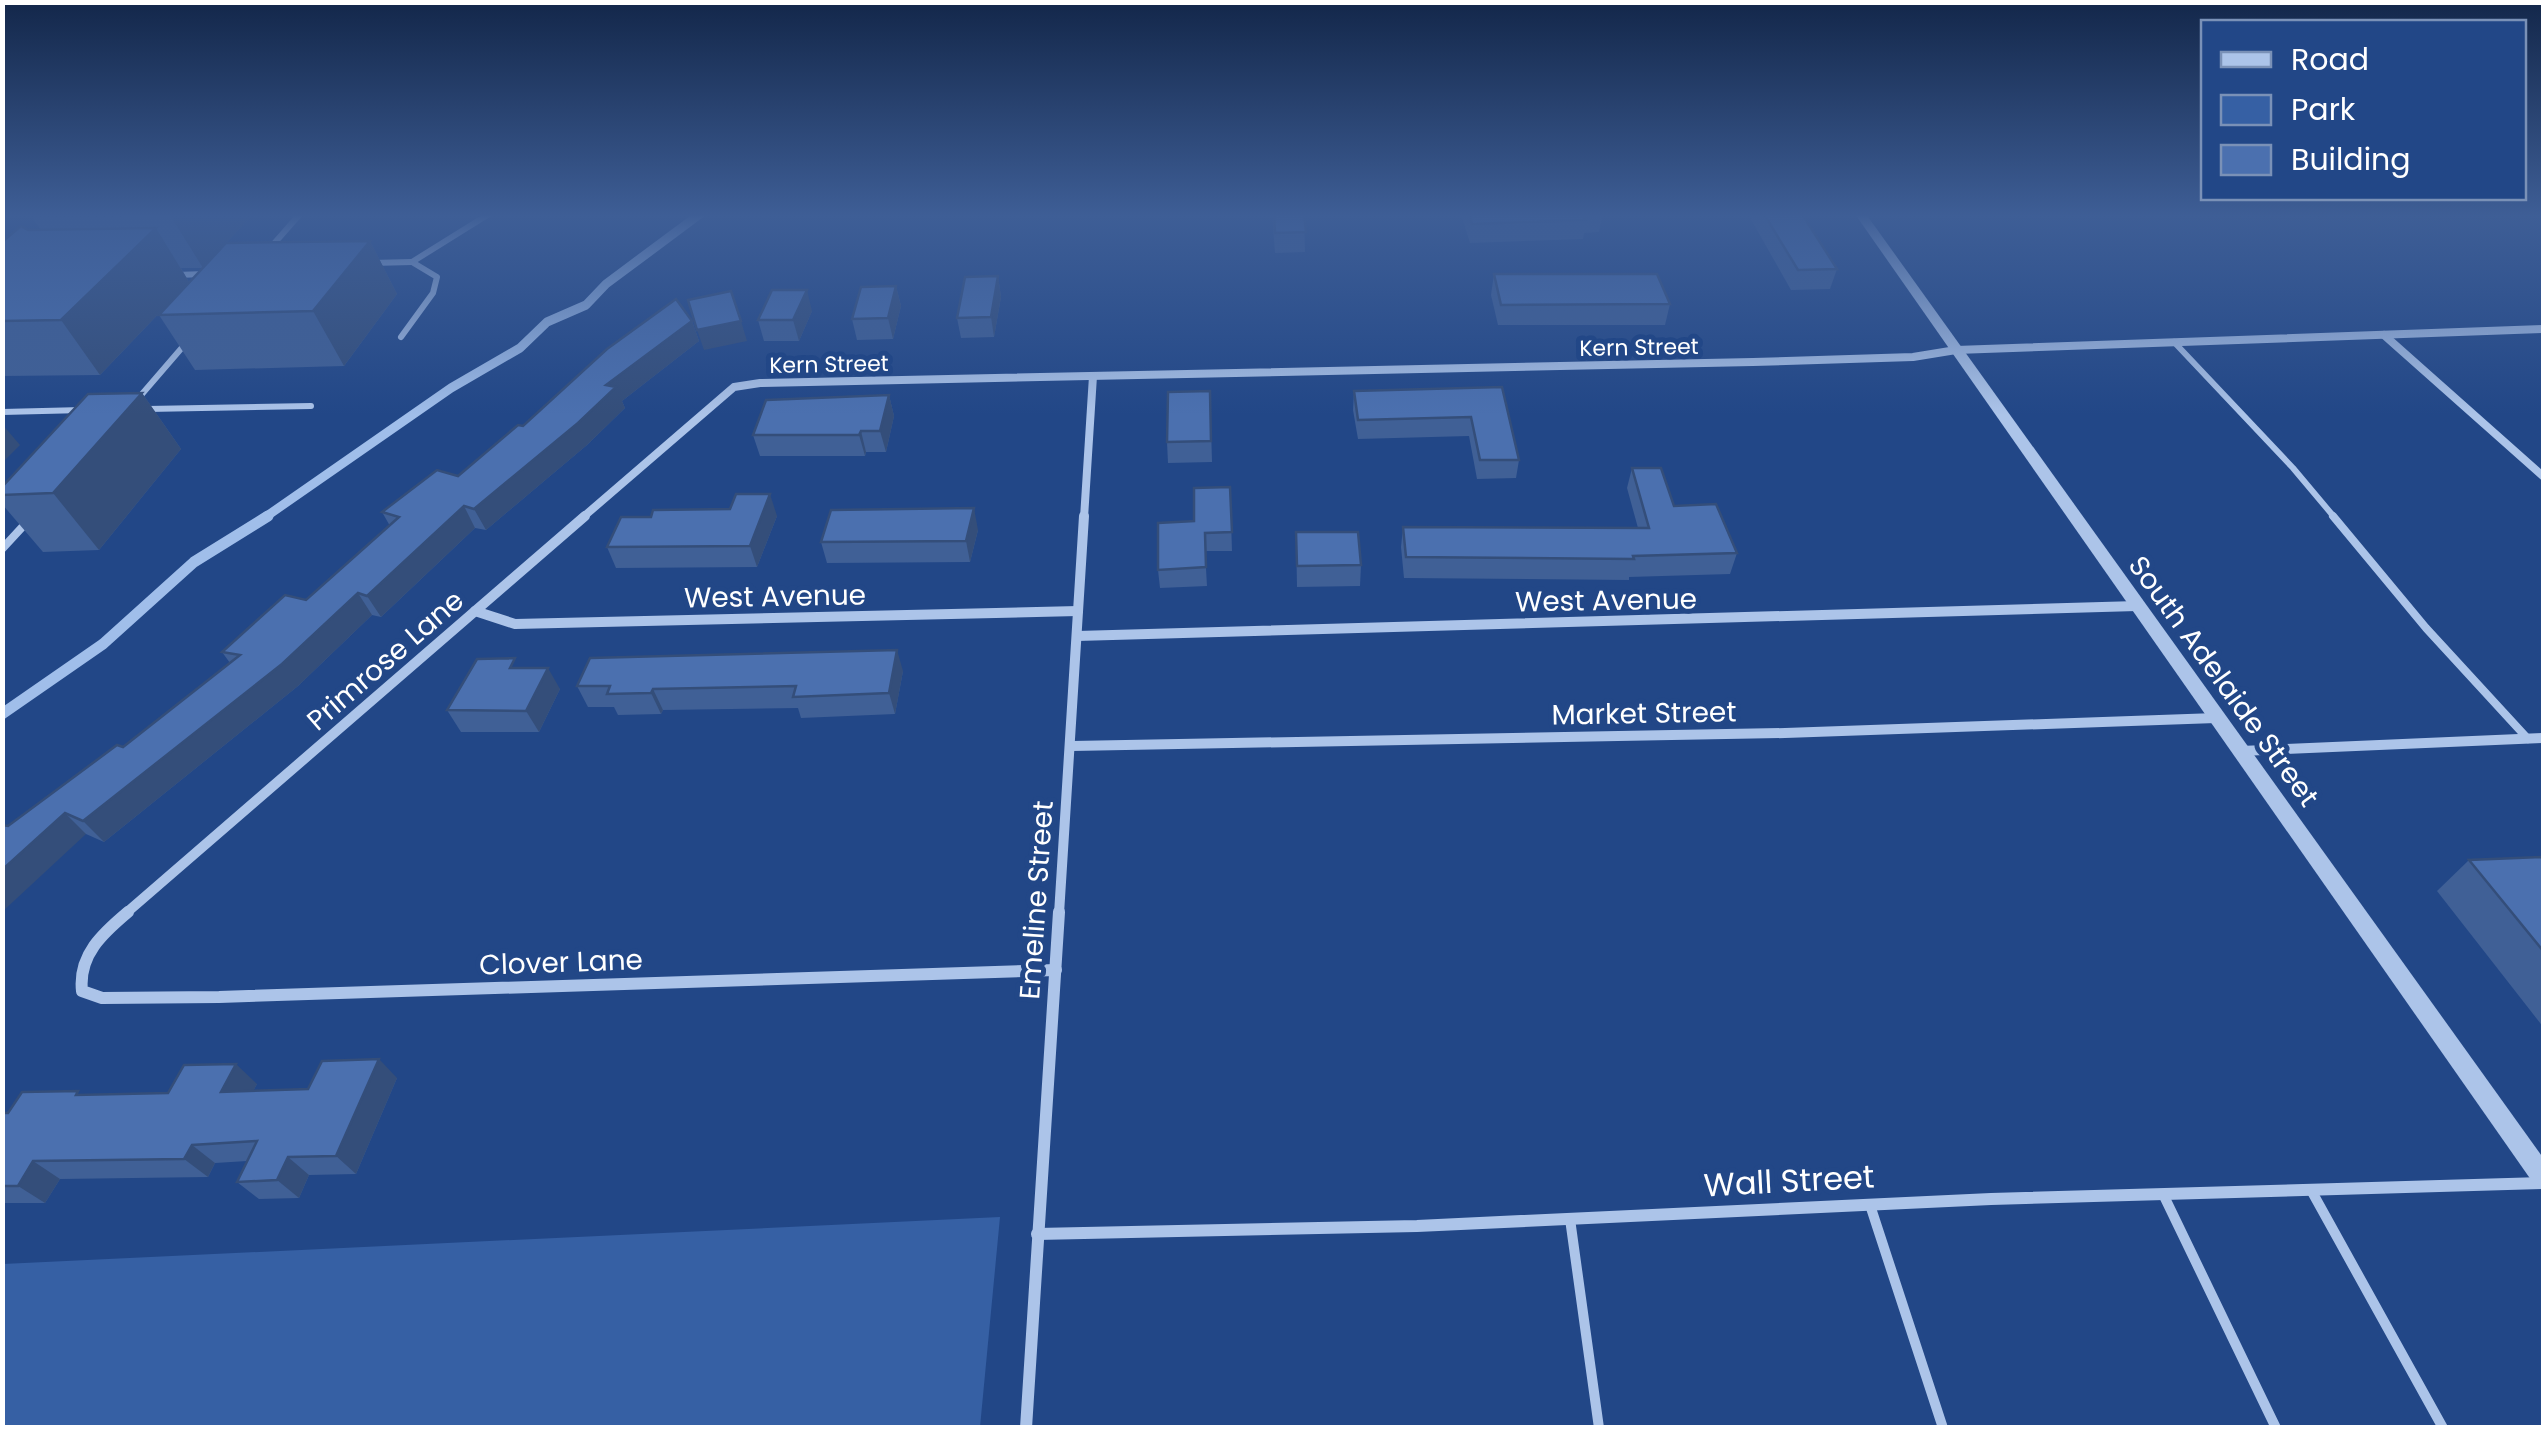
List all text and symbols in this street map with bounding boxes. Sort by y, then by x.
legend [2201,20,2526,200]
text: Road [2291,38,2369,81]
text: Park [2291,88,2356,131]
text: Building [2291,138,2411,181]
street label: Kern Street [1579,331,1699,364]
street label: Kern Street [769,348,889,381]
street label: South Adelaide Street [2119,548,2328,815]
street label: West Avenue [684,575,866,618]
street label: West Avenue [1515,579,1697,622]
street label: Primrose Lane [298,581,472,740]
street label: Market Street [1551,692,1737,735]
street label: Emeline Street [1010,799,1063,1001]
street label: Clover Lane [479,940,644,985]
street label: Wall Street [1702,1154,1875,1207]

